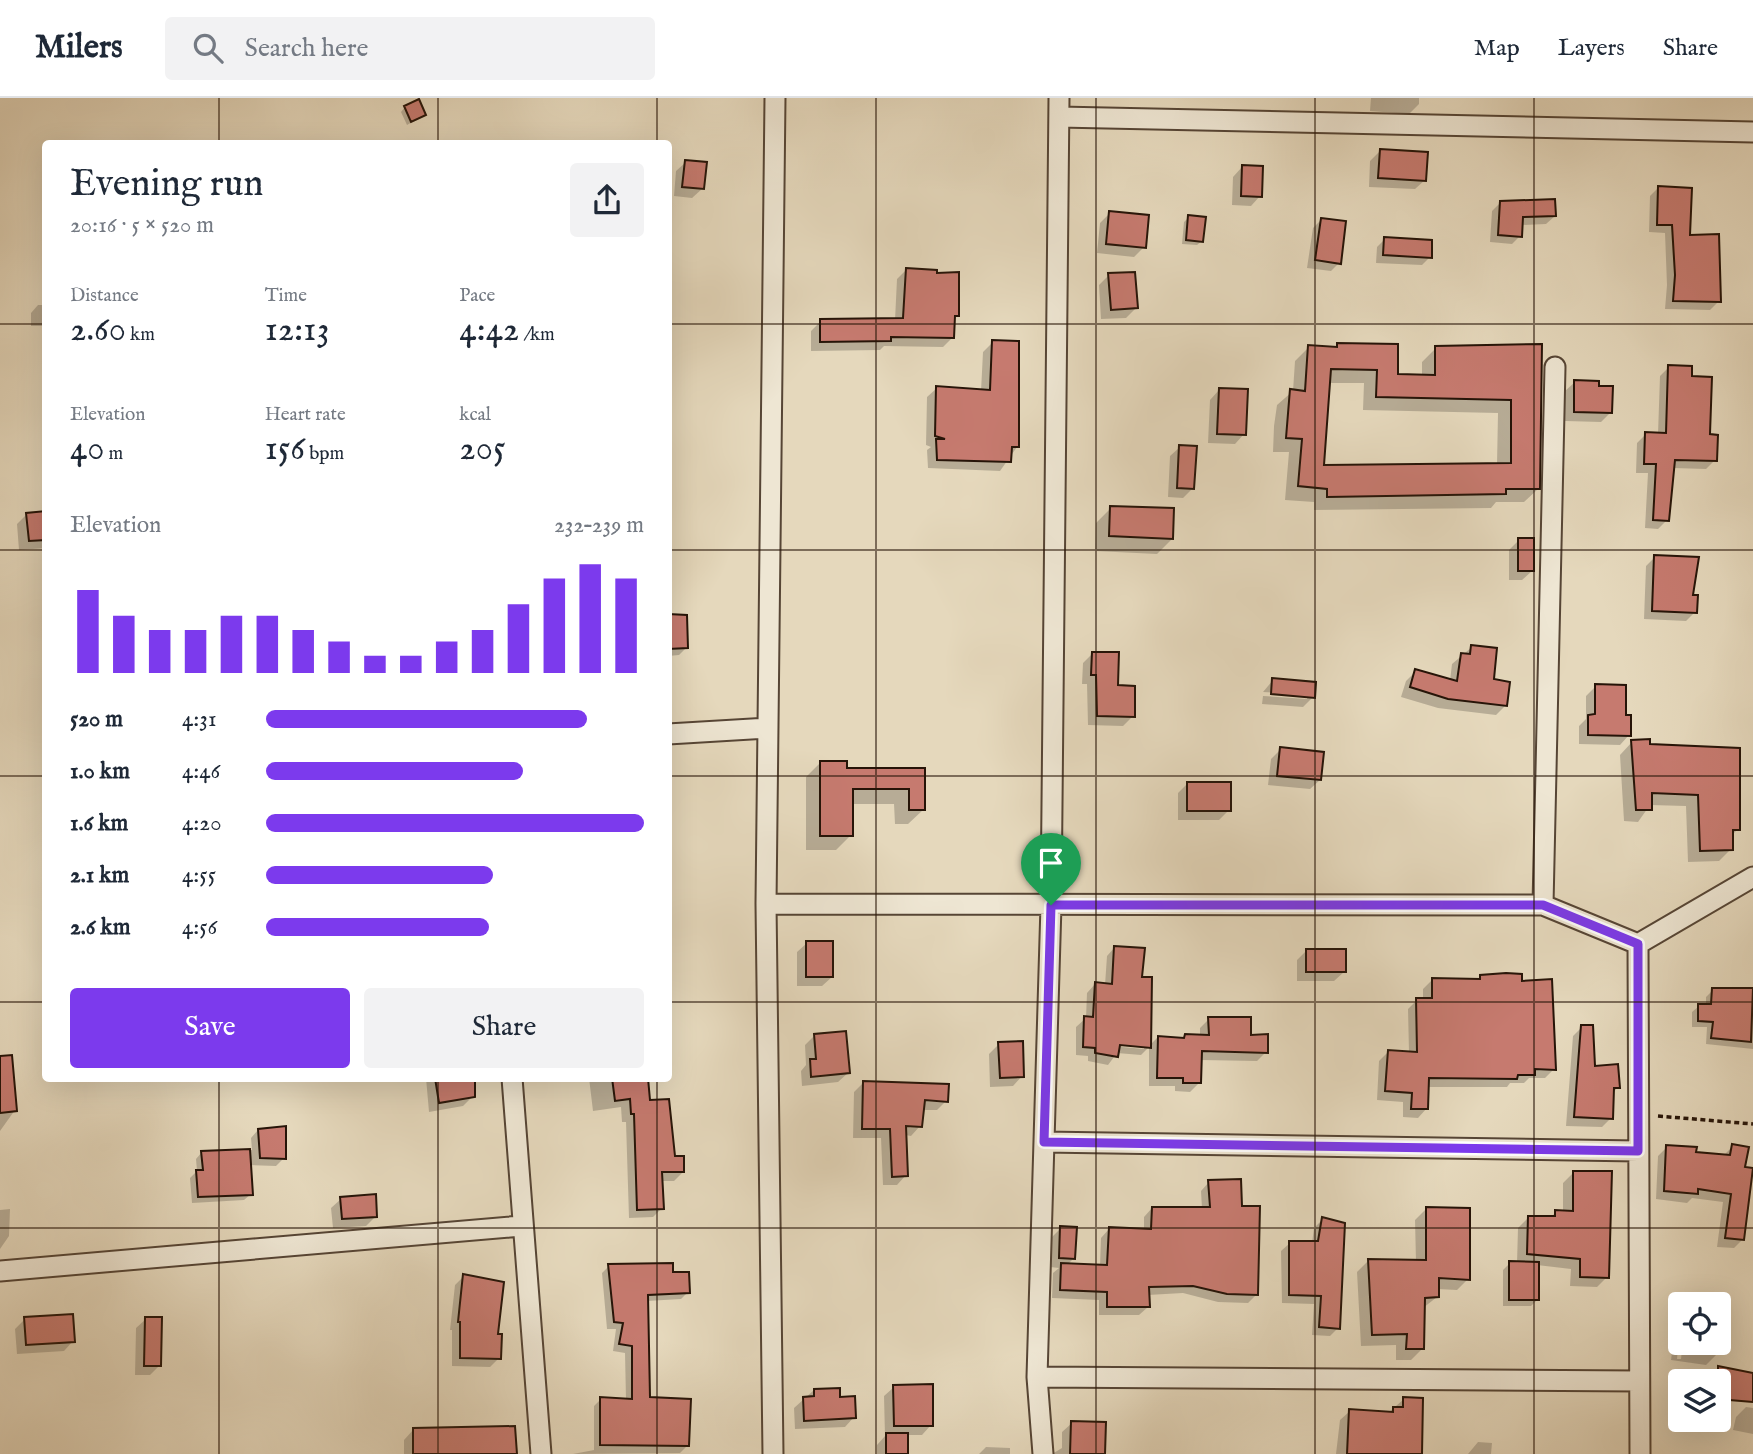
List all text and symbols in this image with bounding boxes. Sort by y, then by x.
search box [165,17,655,80]
text: Milers [35,27,123,69]
icon: search [189,29,227,67]
text: Search here [245,32,369,65]
text: Map [1474,33,1520,64]
text: Layers [1558,33,1625,64]
text: Share [1663,33,1718,64]
text: Evening run [70,161,264,209]
button: share [570,163,644,237]
text: 20:16 · 5 × 520 m [70,211,214,240]
text: Distance [70,284,139,308]
text: Time [265,284,307,308]
text: Pace [459,284,495,308]
text: 2.60 [70,308,126,353]
text: 12:13 [265,308,329,353]
text: 4:42 [459,308,519,353]
text: km [126,323,155,347]
text: /km [519,323,555,347]
text: Elevation [70,403,145,427]
text: Heart rate [265,403,346,427]
text: kcal [459,403,491,427]
text: 40 [70,427,104,472]
text: 156 [265,427,305,472]
text: 205 [459,427,506,472]
text: m [104,442,123,466]
text: bpm [305,442,344,466]
text: Elevation [70,511,161,540]
text: 232–239 m [554,511,644,540]
text: 520 m [70,705,123,734]
text: 4:31 [182,705,217,734]
text: 1.0 km [70,757,130,786]
text: 4:46 [182,757,220,786]
text: 1.6 km [70,809,128,838]
text: 4:20 [182,809,221,838]
pin [1021,833,1081,905]
icon: arrive [1032,844,1070,882]
text: 2.1 km [70,861,129,890]
text: 4:55 [182,861,216,890]
text: 2.6 km [70,913,131,942]
text: 4:56 [182,913,217,942]
button: Save [70,988,350,1068]
button: Share [364,988,644,1068]
map controls [1668,1292,1731,1432]
button: locate [1668,1292,1731,1355]
button: layers [1668,1369,1731,1432]

